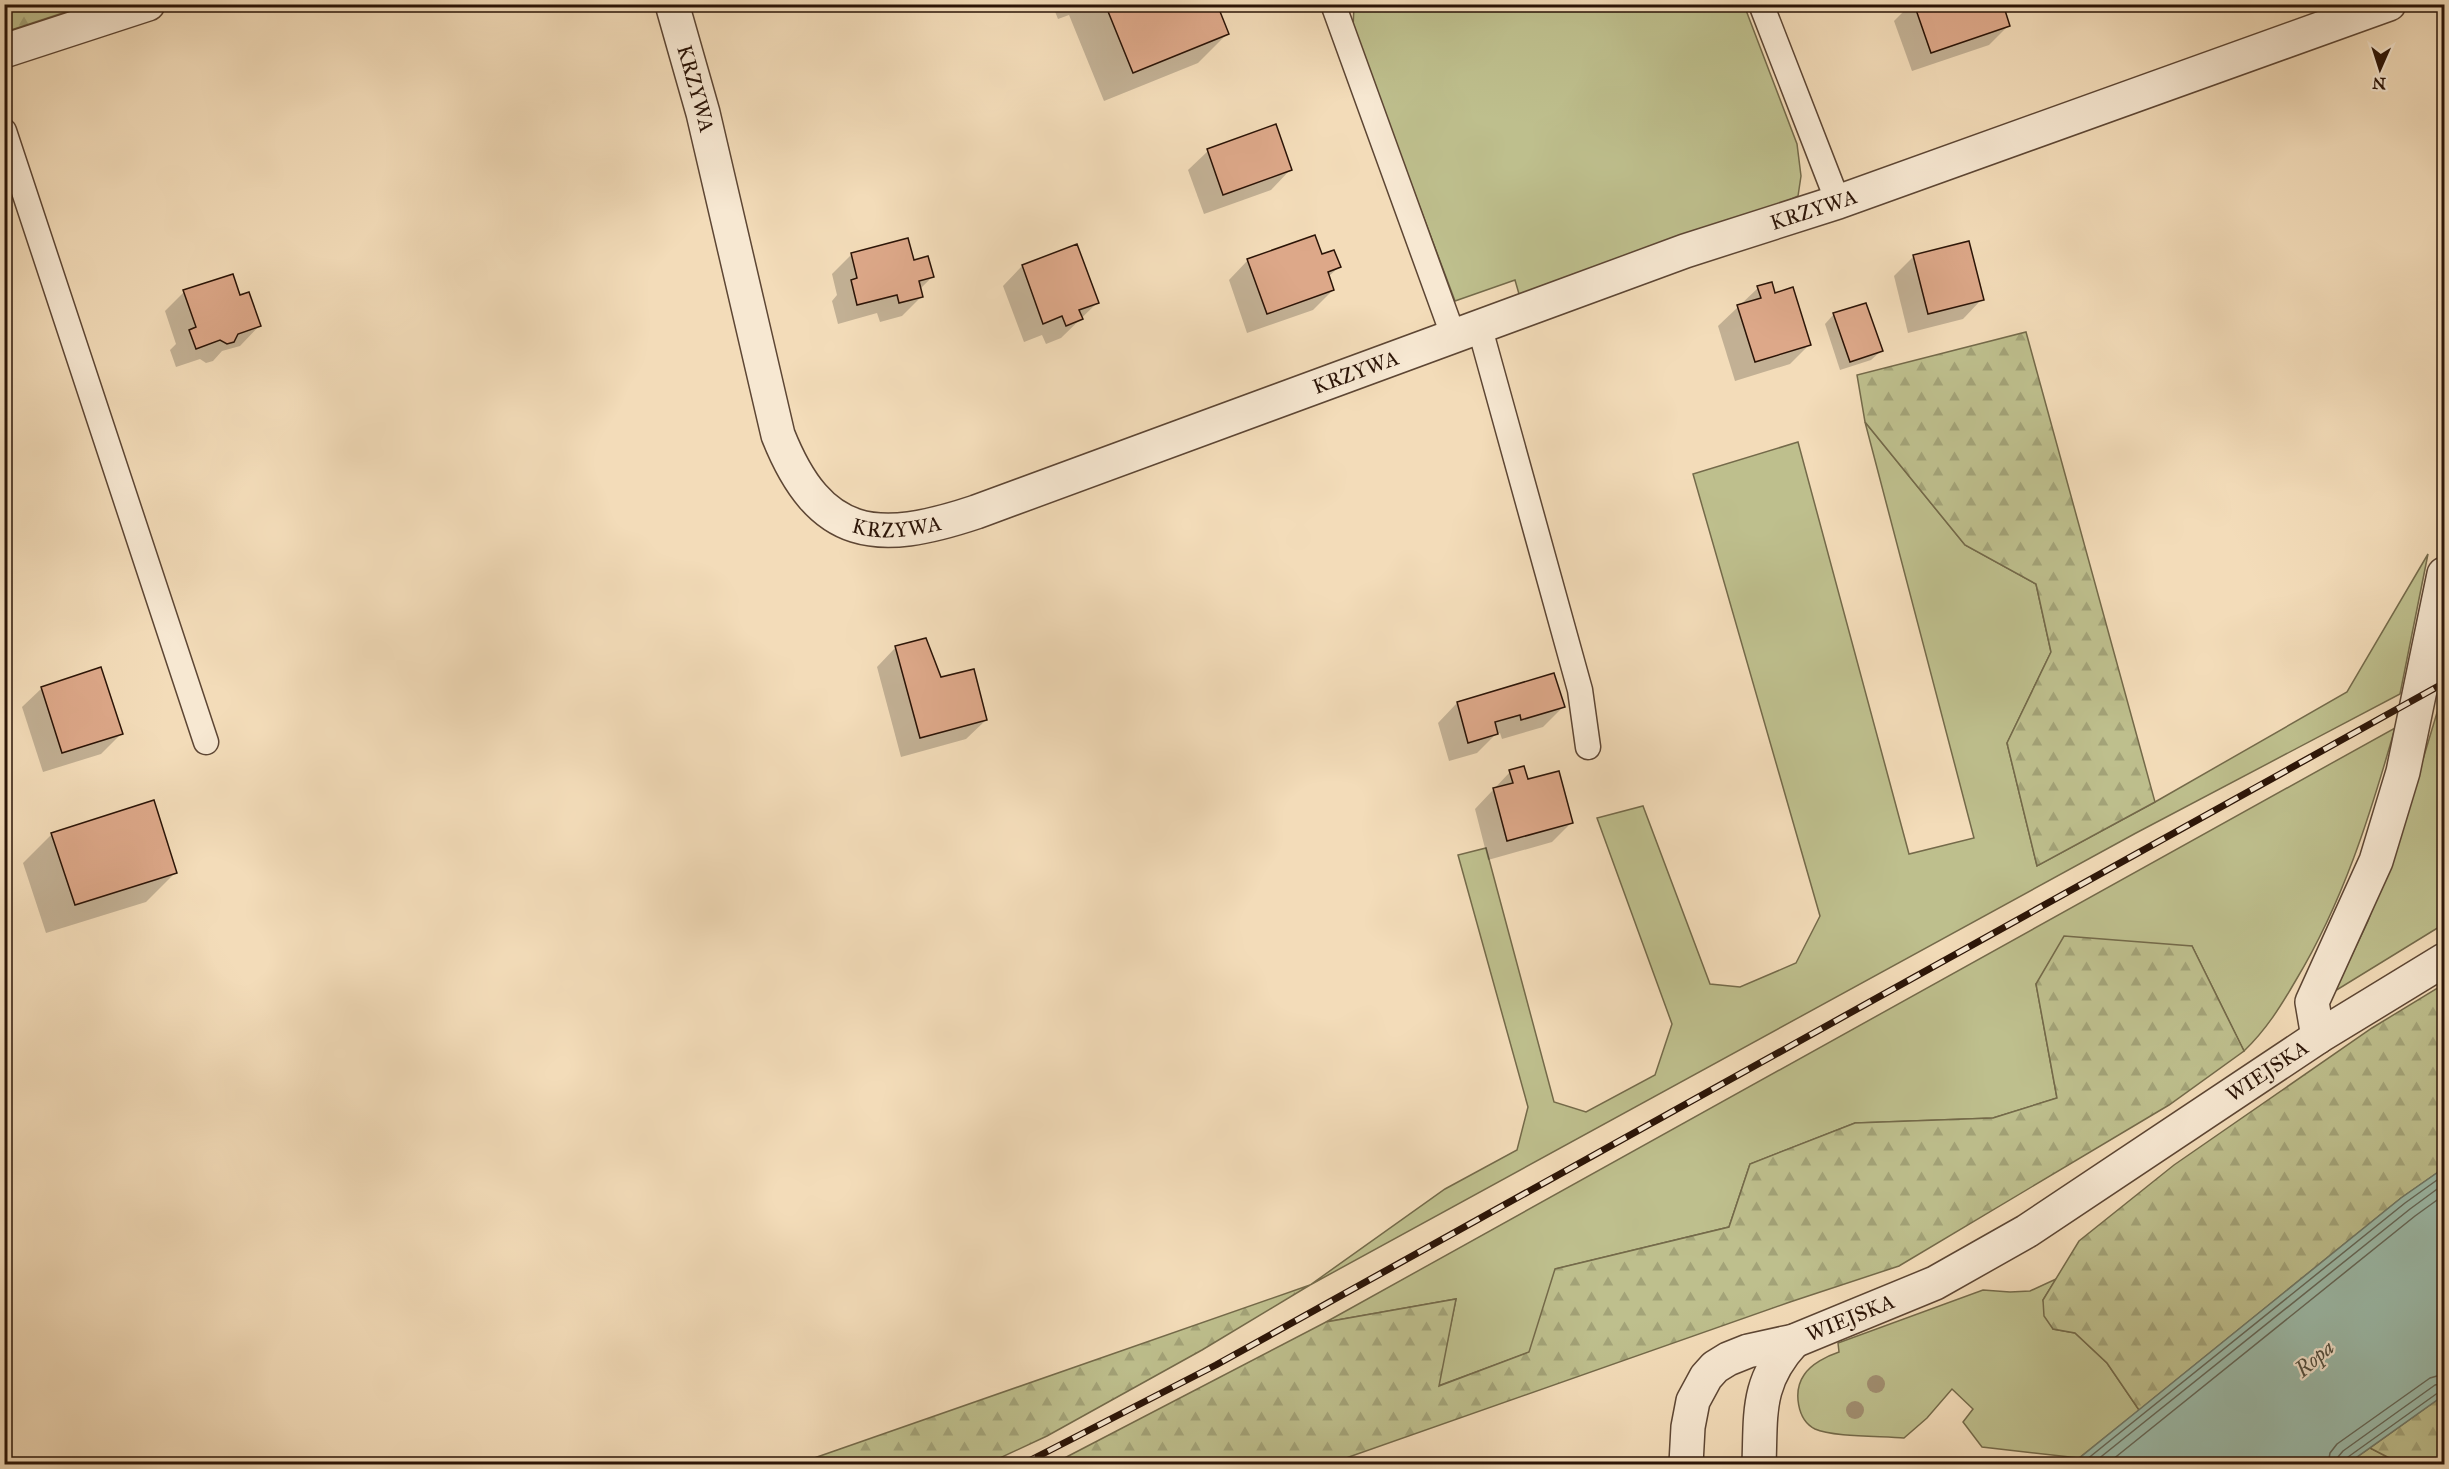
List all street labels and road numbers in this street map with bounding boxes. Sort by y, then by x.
street label: KRZYWA [671,42,720,135]
street label: KRZYWA [1767,183,1861,236]
street label: KRZYWA [1309,345,1402,400]
street label: KRZYWA [849,510,944,543]
street label: WIEJSKA [2221,1034,2313,1108]
street label: WIEJSKA [1802,1288,1898,1348]

